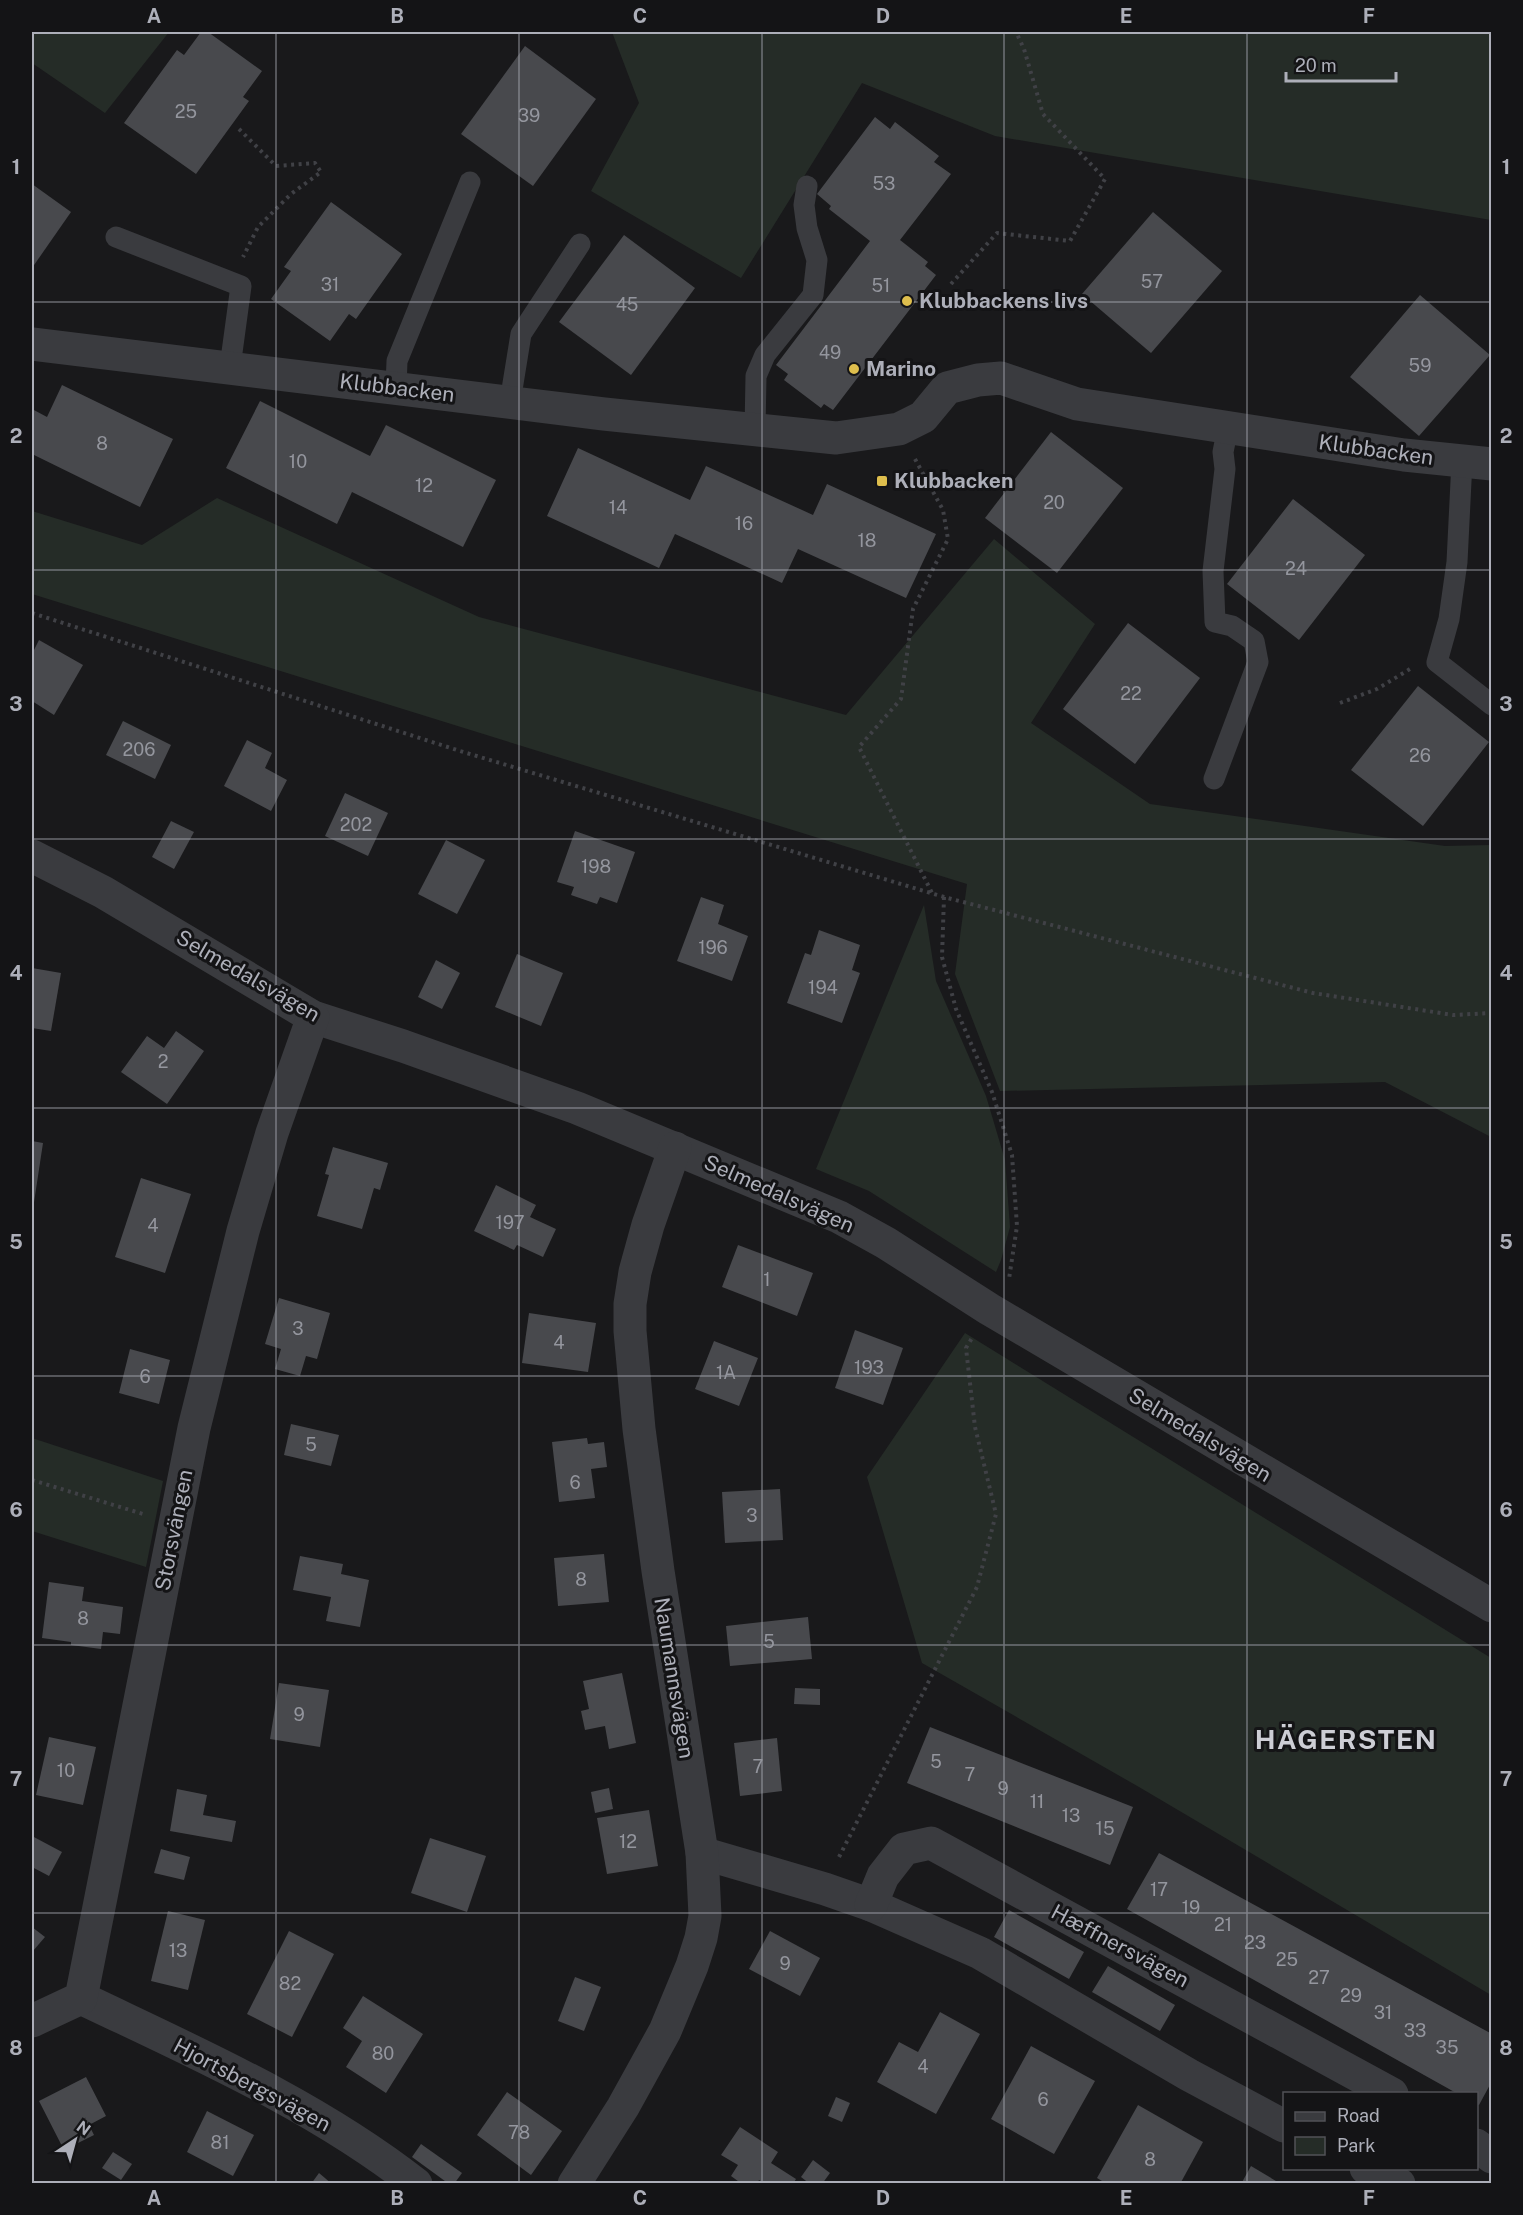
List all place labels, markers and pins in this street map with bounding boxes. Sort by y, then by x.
place label: Klubbackens livs [919,288,1088,313]
marker: Klubbackens livs [900,294,914,308]
place label: Marino [866,356,936,381]
marker: Marino [847,362,861,376]
place label: Klubbacken [894,468,1013,493]
marker: Klubbacken [875,474,889,488]

